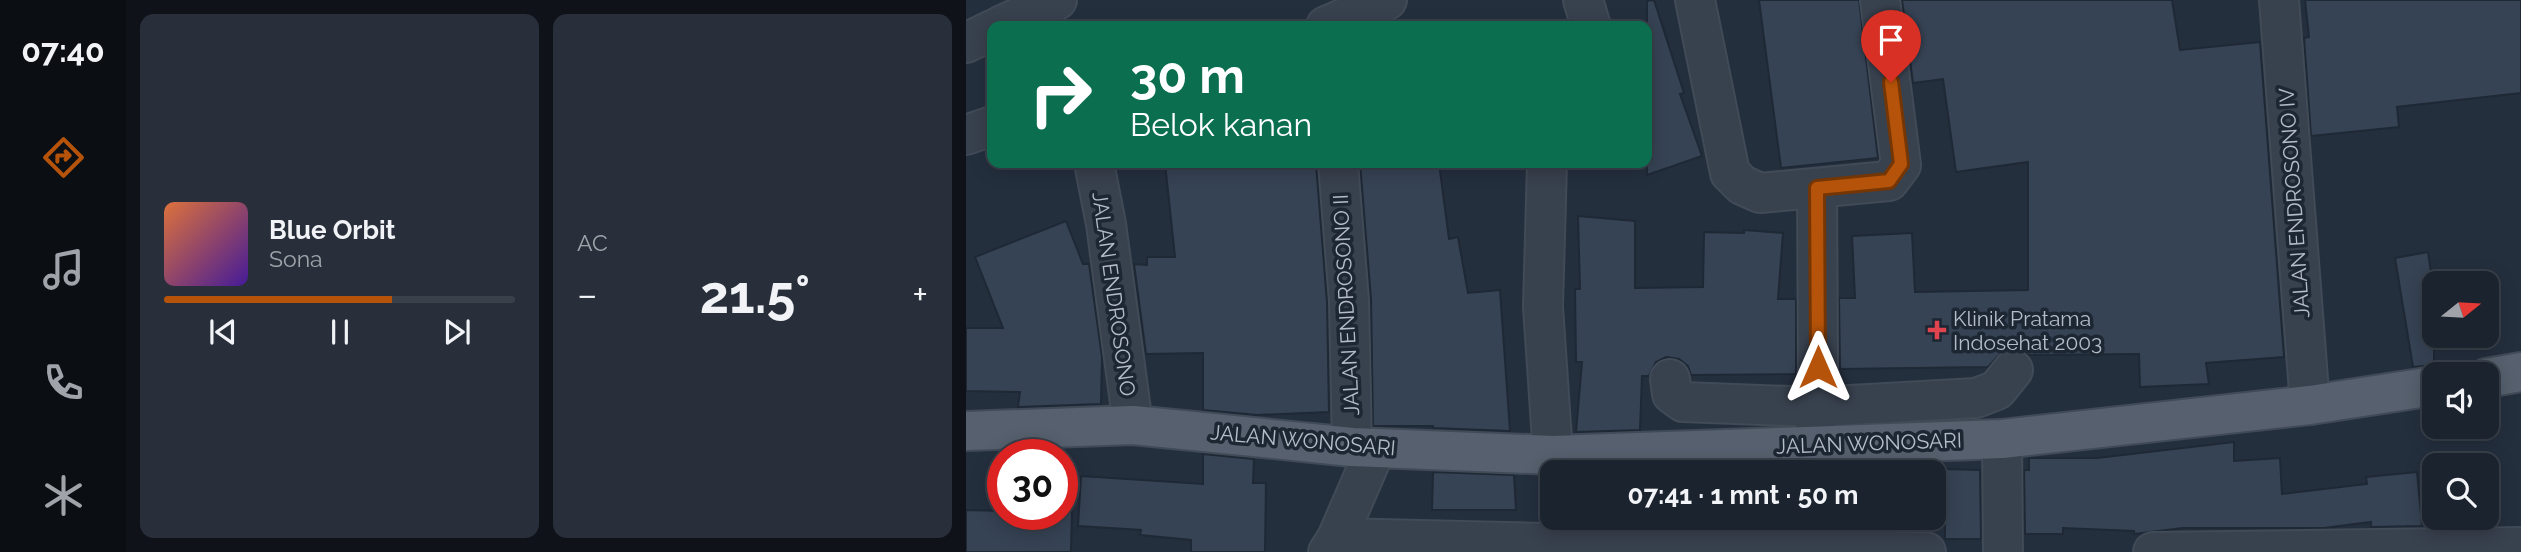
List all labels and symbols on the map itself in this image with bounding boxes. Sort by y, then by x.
pin [1861,10,1921,82]
street label: JALAN ENDROSONO IV [2273,87,2315,319]
street label: JALAN ENDROSONO [1087,190,1141,398]
street label: JALAN ENDROSONO II [1328,194,1364,416]
north arrow [2422,271,2499,348]
place label: Klinik Pratama Indosehat 2003 [1953,306,2102,355]
marker: Klinik Pratama Indosehat 2003 [1927,320,1947,340]
position arrow [1781,330,1855,404]
street label: JALAN WONOSARI [1209,419,1397,461]
street label: JALAN WONOSARI [1776,427,1962,459]
speed limit sign: 30 [987,439,1078,530]

